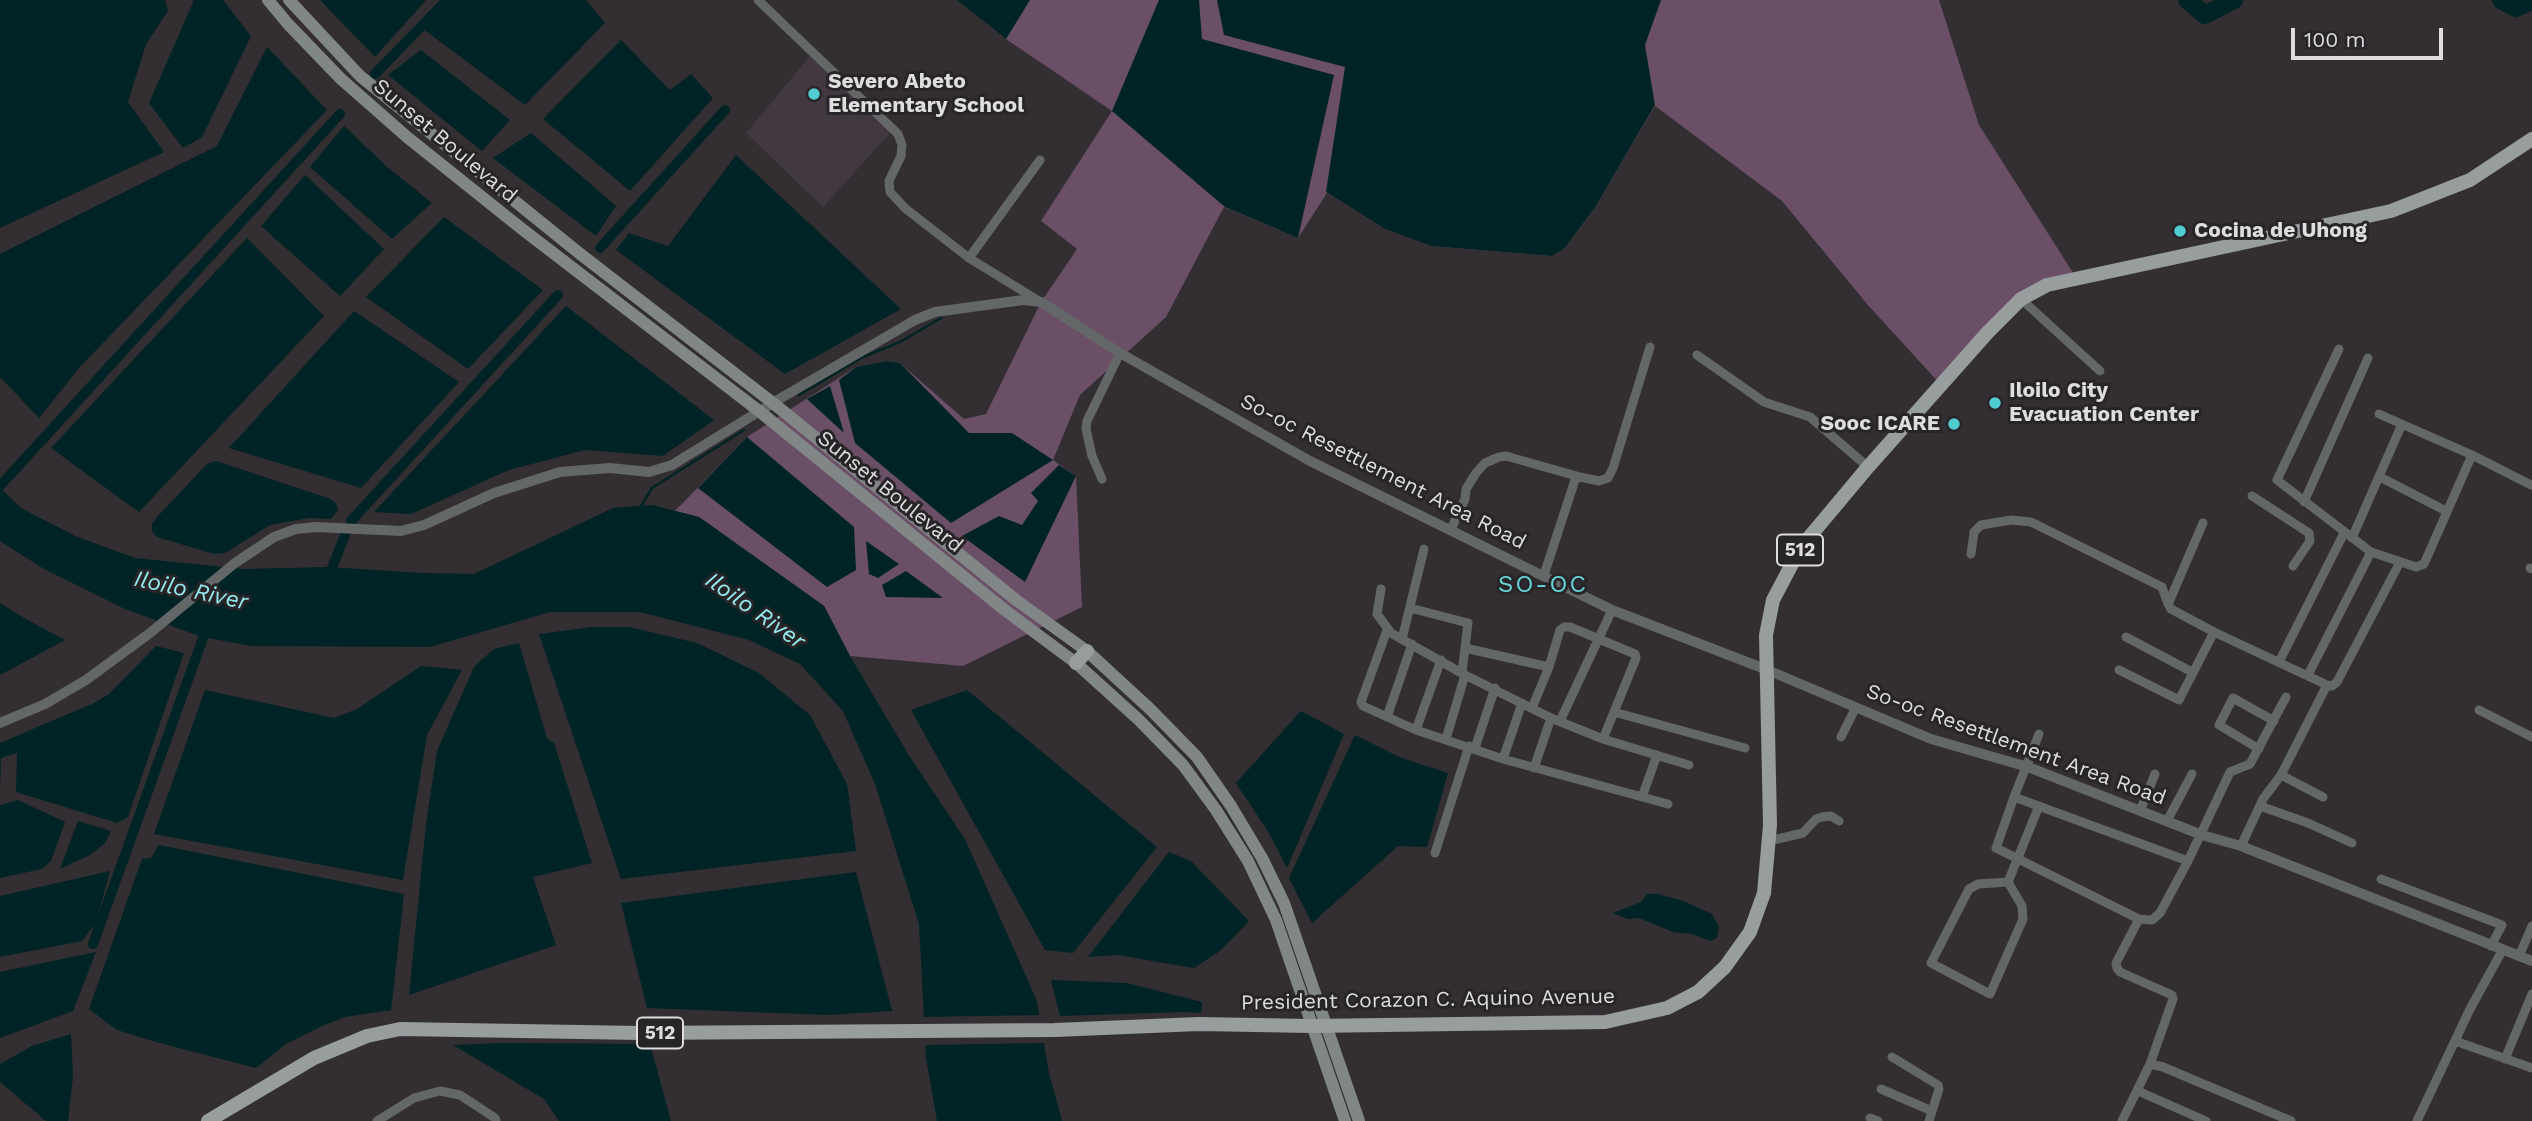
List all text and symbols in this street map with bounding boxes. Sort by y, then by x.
scale bar [2294,14,2446,58]
text: 100 m [2304,27,2366,52]
place label: Severo Abeto Elementary School [828,69,1024,119]
street label: Sunset Boulevard [368,74,522,208]
marker: Severo Abeto Elementary School [806,86,822,102]
place label: Cocina de Uhong [2194,218,2367,244]
marker: Cocina de Uhong [2172,223,2188,239]
place label: Iloilo City Evacuation Center [2009,378,2199,428]
street label: So-oc Resettlement Area Road [1236,389,1530,555]
marker: Iloilo City Evacuation Center [1987,395,2003,411]
place label: Sooc ICARE [1820,411,1940,437]
marker: Sooc ICARE [1946,416,1962,432]
street label: Sunset Boulevard [812,426,968,558]
road number: 512 [1777,534,1823,566]
water label: Iloilo River [132,565,250,617]
water label: Iloilo River [700,567,810,655]
district label: SO-OC [1499,571,1587,599]
street label: So-oc Resettlement Area Road [1863,679,2169,811]
street label: President Corazon C. Aquino Avenue [1241,984,1615,1016]
road number: 512 [637,1018,683,1049]

